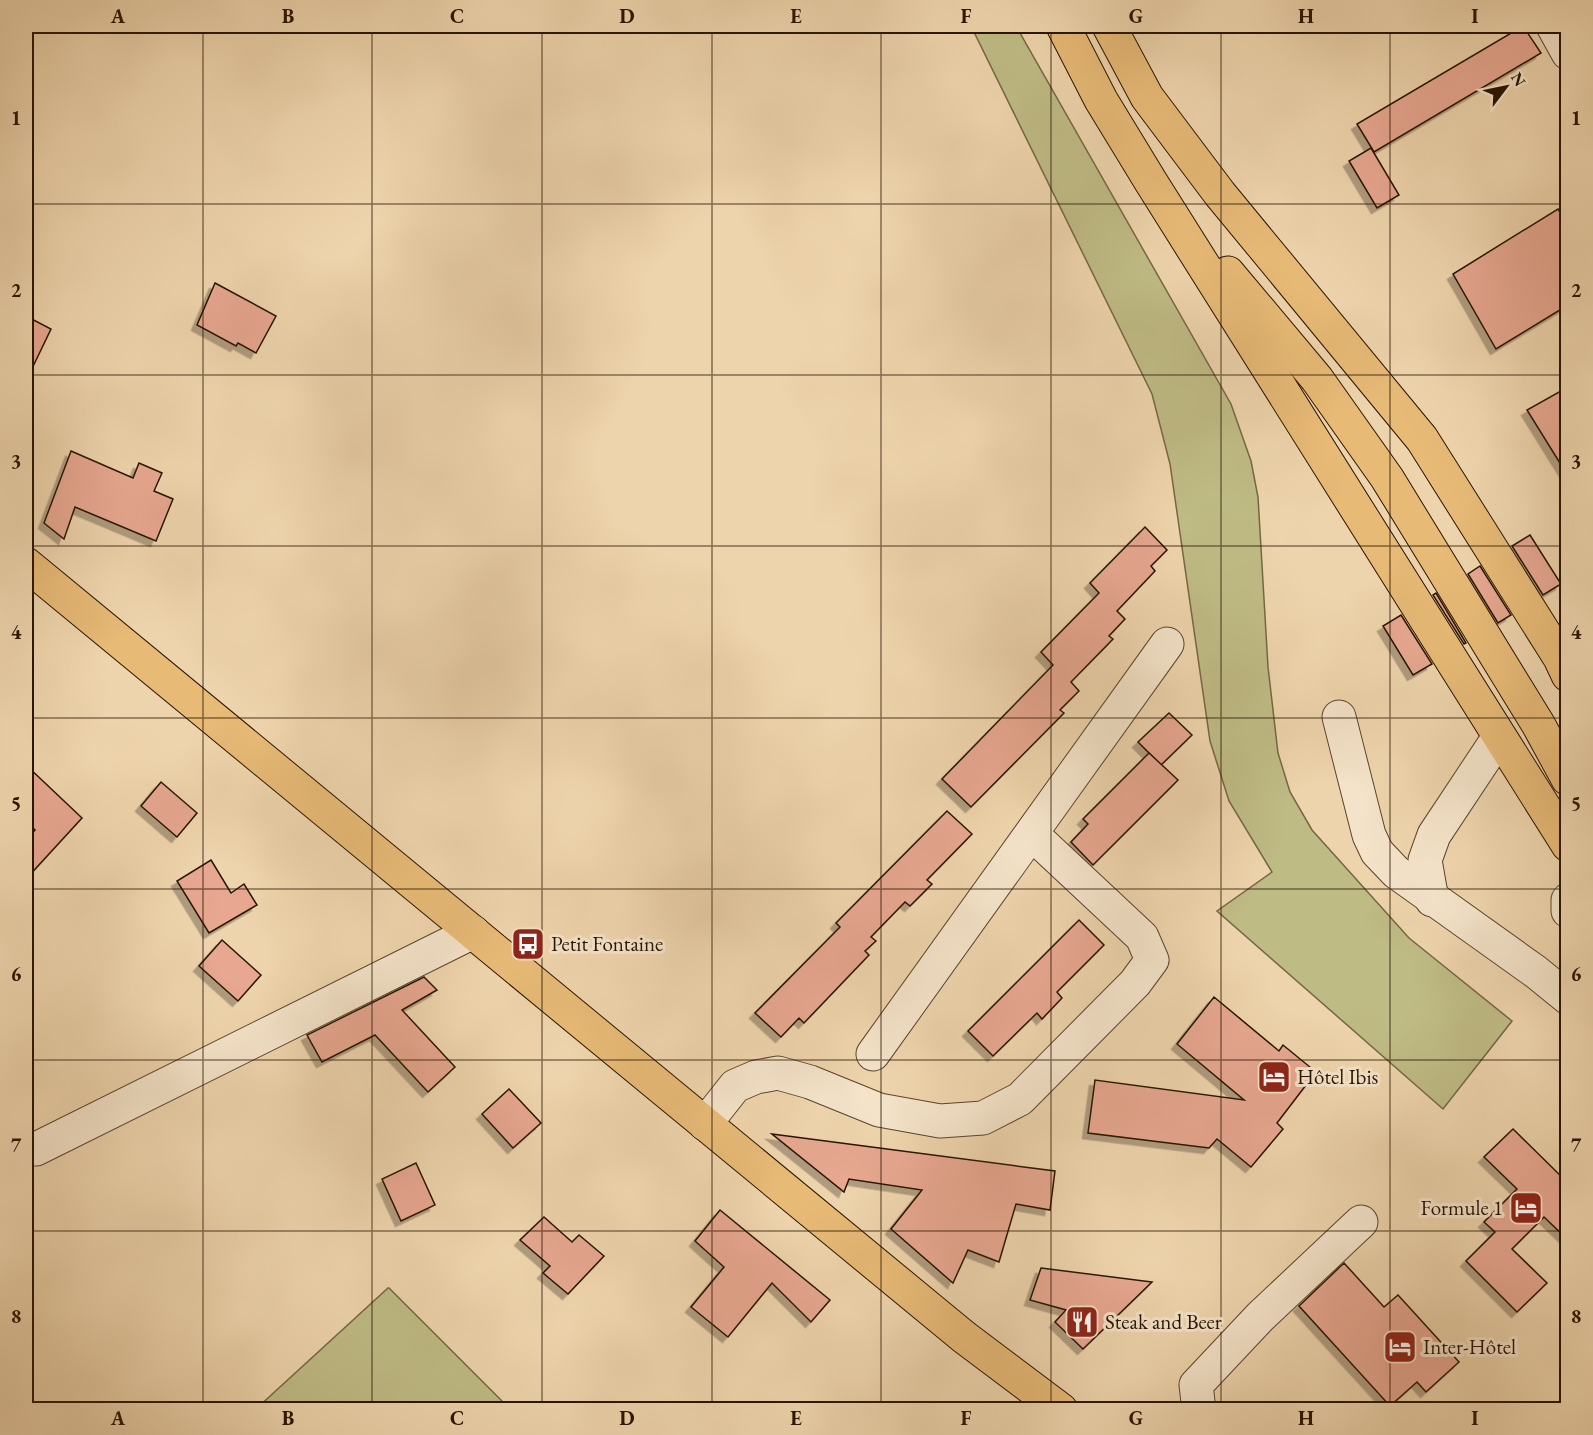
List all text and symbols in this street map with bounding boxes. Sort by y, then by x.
text: A [110,3,126,29]
text: B [282,3,294,29]
text: C [450,3,464,29]
text: D [619,3,635,29]
text: E [790,3,802,29]
text: F [961,3,972,29]
text: G [1129,3,1143,29]
text: H [1298,3,1314,29]
text: I [1471,3,1479,29]
north arrow [1476,57,1536,117]
text: N [1506,68,1531,90]
text: 1 [11,105,21,131]
text: 1 [1571,105,1581,131]
text: 2 [11,277,22,303]
text: 2 [1571,277,1582,303]
text: 3 [11,448,21,474]
text: 3 [1571,448,1581,474]
text: 4 [11,619,22,645]
text: 4 [1571,619,1582,645]
text: 5 [11,790,21,816]
text: 5 [1571,790,1581,816]
bus stop icon: Petit Fontaine [510,926,546,962]
place label: Petit Fontaine [551,930,663,957]
text: 6 [11,961,22,987]
text: 6 [1571,961,1582,987]
hotel icon: Hôtel Ibis [1256,1059,1292,1095]
place label: Hôtel Ibis [1297,1063,1379,1090]
text: 7 [11,1132,22,1158]
text: 7 [1571,1132,1582,1158]
hotel icon: Formule 1 [1508,1190,1544,1226]
place label: Formule 1 [1421,1194,1503,1221]
text: 8 [11,1303,21,1329]
text: 8 [1571,1303,1581,1329]
restaurant icon: Steak and Beer [1064,1304,1100,1340]
place label: Steak and Beer [1105,1308,1222,1335]
hotel icon: Inter-Hôtel [1382,1329,1418,1365]
place label: Inter-Hôtel [1423,1333,1516,1360]
text: A [110,1405,126,1431]
text: B [282,1405,294,1431]
text: C [450,1405,464,1431]
text: D [619,1405,635,1431]
text: E [790,1405,802,1431]
text: F [961,1405,972,1431]
text: G [1129,1405,1143,1431]
text: H [1298,1405,1314,1431]
text: I [1471,1405,1479,1431]

